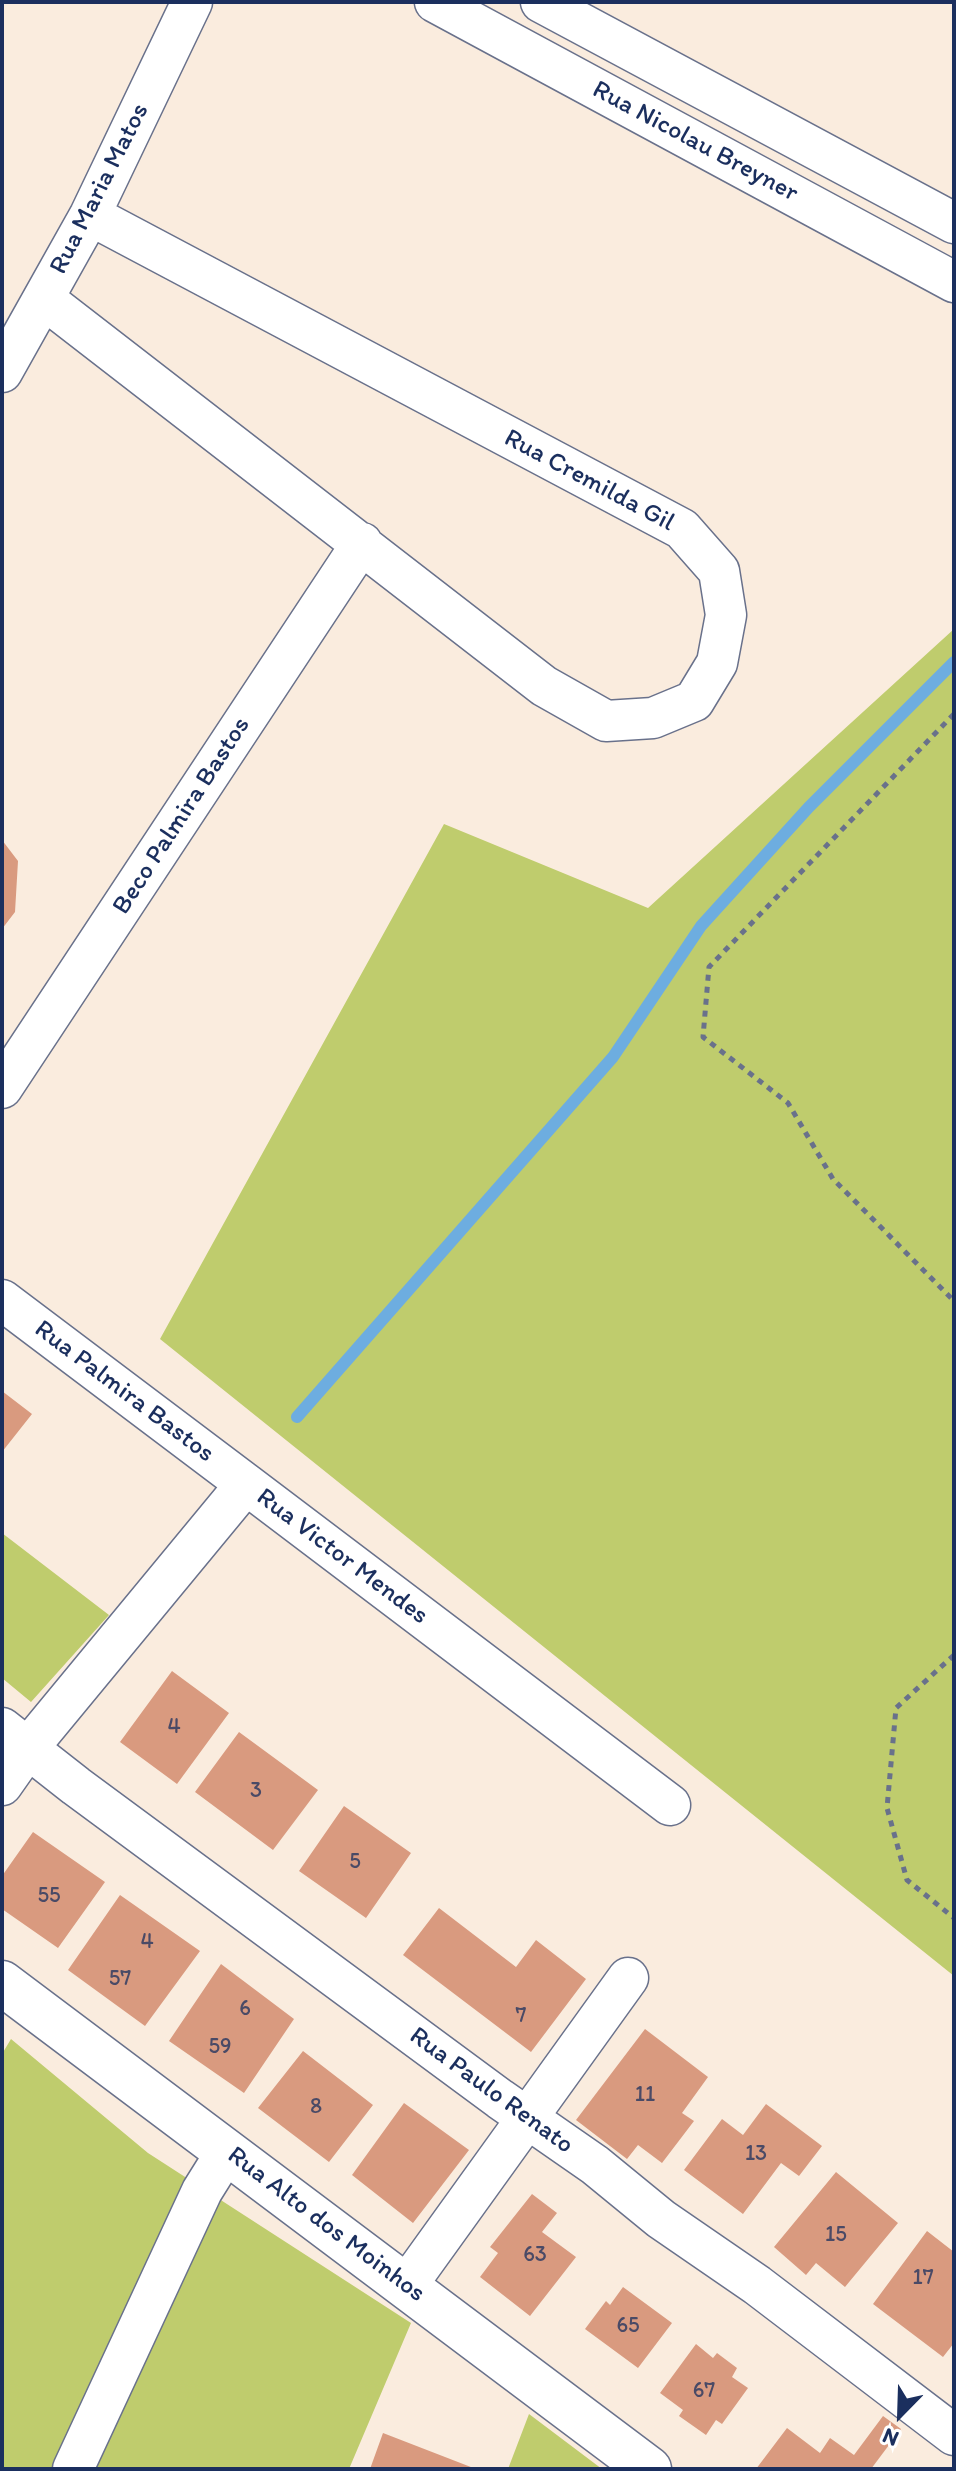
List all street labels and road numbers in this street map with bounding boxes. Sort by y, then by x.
street label: Rua Nicolau Breyner [587,75,803,209]
street label: Rua Maria Matos [44,98,156,280]
street label: Rua Cremilda Gil [498,423,680,539]
street label: Beco Palmira Bastos [107,711,257,921]
street label: Rua Palmira Bastos [28,1314,220,1470]
street label: Rua Victor Mendes [250,1482,434,1632]
street label: Rua Paulo Renato [403,2021,579,2161]
street label: Rua Alto dos Moinhos [221,2140,431,2310]

